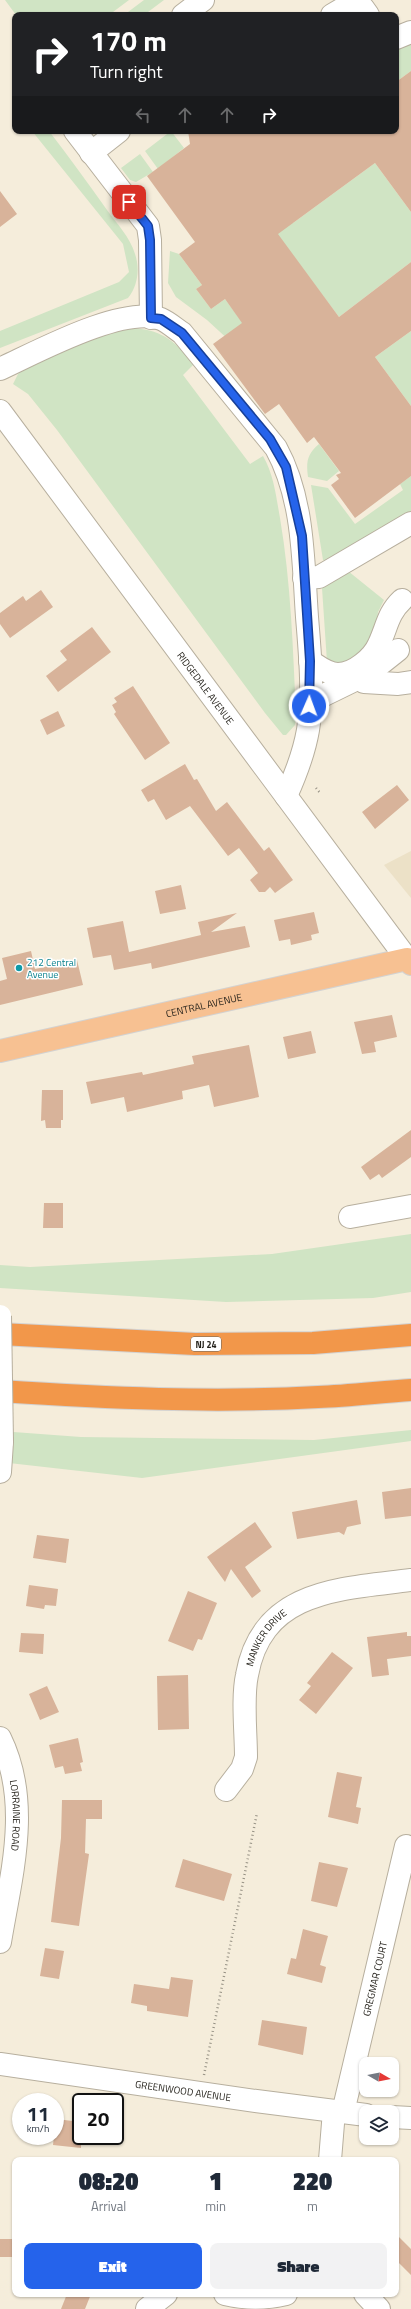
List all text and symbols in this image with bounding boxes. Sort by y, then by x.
text: 170 m [90,19,167,62]
icon: right [24,28,76,80]
text: Turn right [90,58,163,85]
icon: left [132,104,154,126]
icon: ahead [174,104,196,126]
icon: ahead [216,104,238,126]
icon: right [258,104,280,126]
pin [112,185,146,219]
icon: arrive [118,191,140,213]
street label: RIDGEDALE AVENUE [174,648,238,728]
position arrow [288,685,330,727]
place label: 212 Central Avenue [27,955,76,982]
marker: 212 Central Avenue [14,963,24,973]
street label: CENTRAL AVENUE [164,989,244,1021]
road number: NJ 24 [191,1337,221,1351]
street label: MANKER DRIVE [242,1605,290,1668]
street label: LORRAINE ROAD [6,1779,25,1852]
street label: GREGMAR COURT [358,1939,391,2018]
north arrow [359,2057,399,2097]
map controls [359,2057,399,2145]
street label: GREENWOOD AVENUE [134,2076,232,2105]
speed limit sign: 20 [72,2093,124,2145]
text: 11 [27,2098,49,2129]
button: layers [359,2105,399,2145]
text: km/h [27,2121,49,2136]
text: 08:20 [79,2163,138,2199]
text: 1 [209,2163,222,2199]
text: 220 [293,2163,332,2199]
text: Arrival [91,2196,126,2216]
text: min [205,2196,226,2216]
text: m [307,2196,318,2216]
button: Exit [24,2243,202,2289]
button: Share [210,2243,387,2289]

